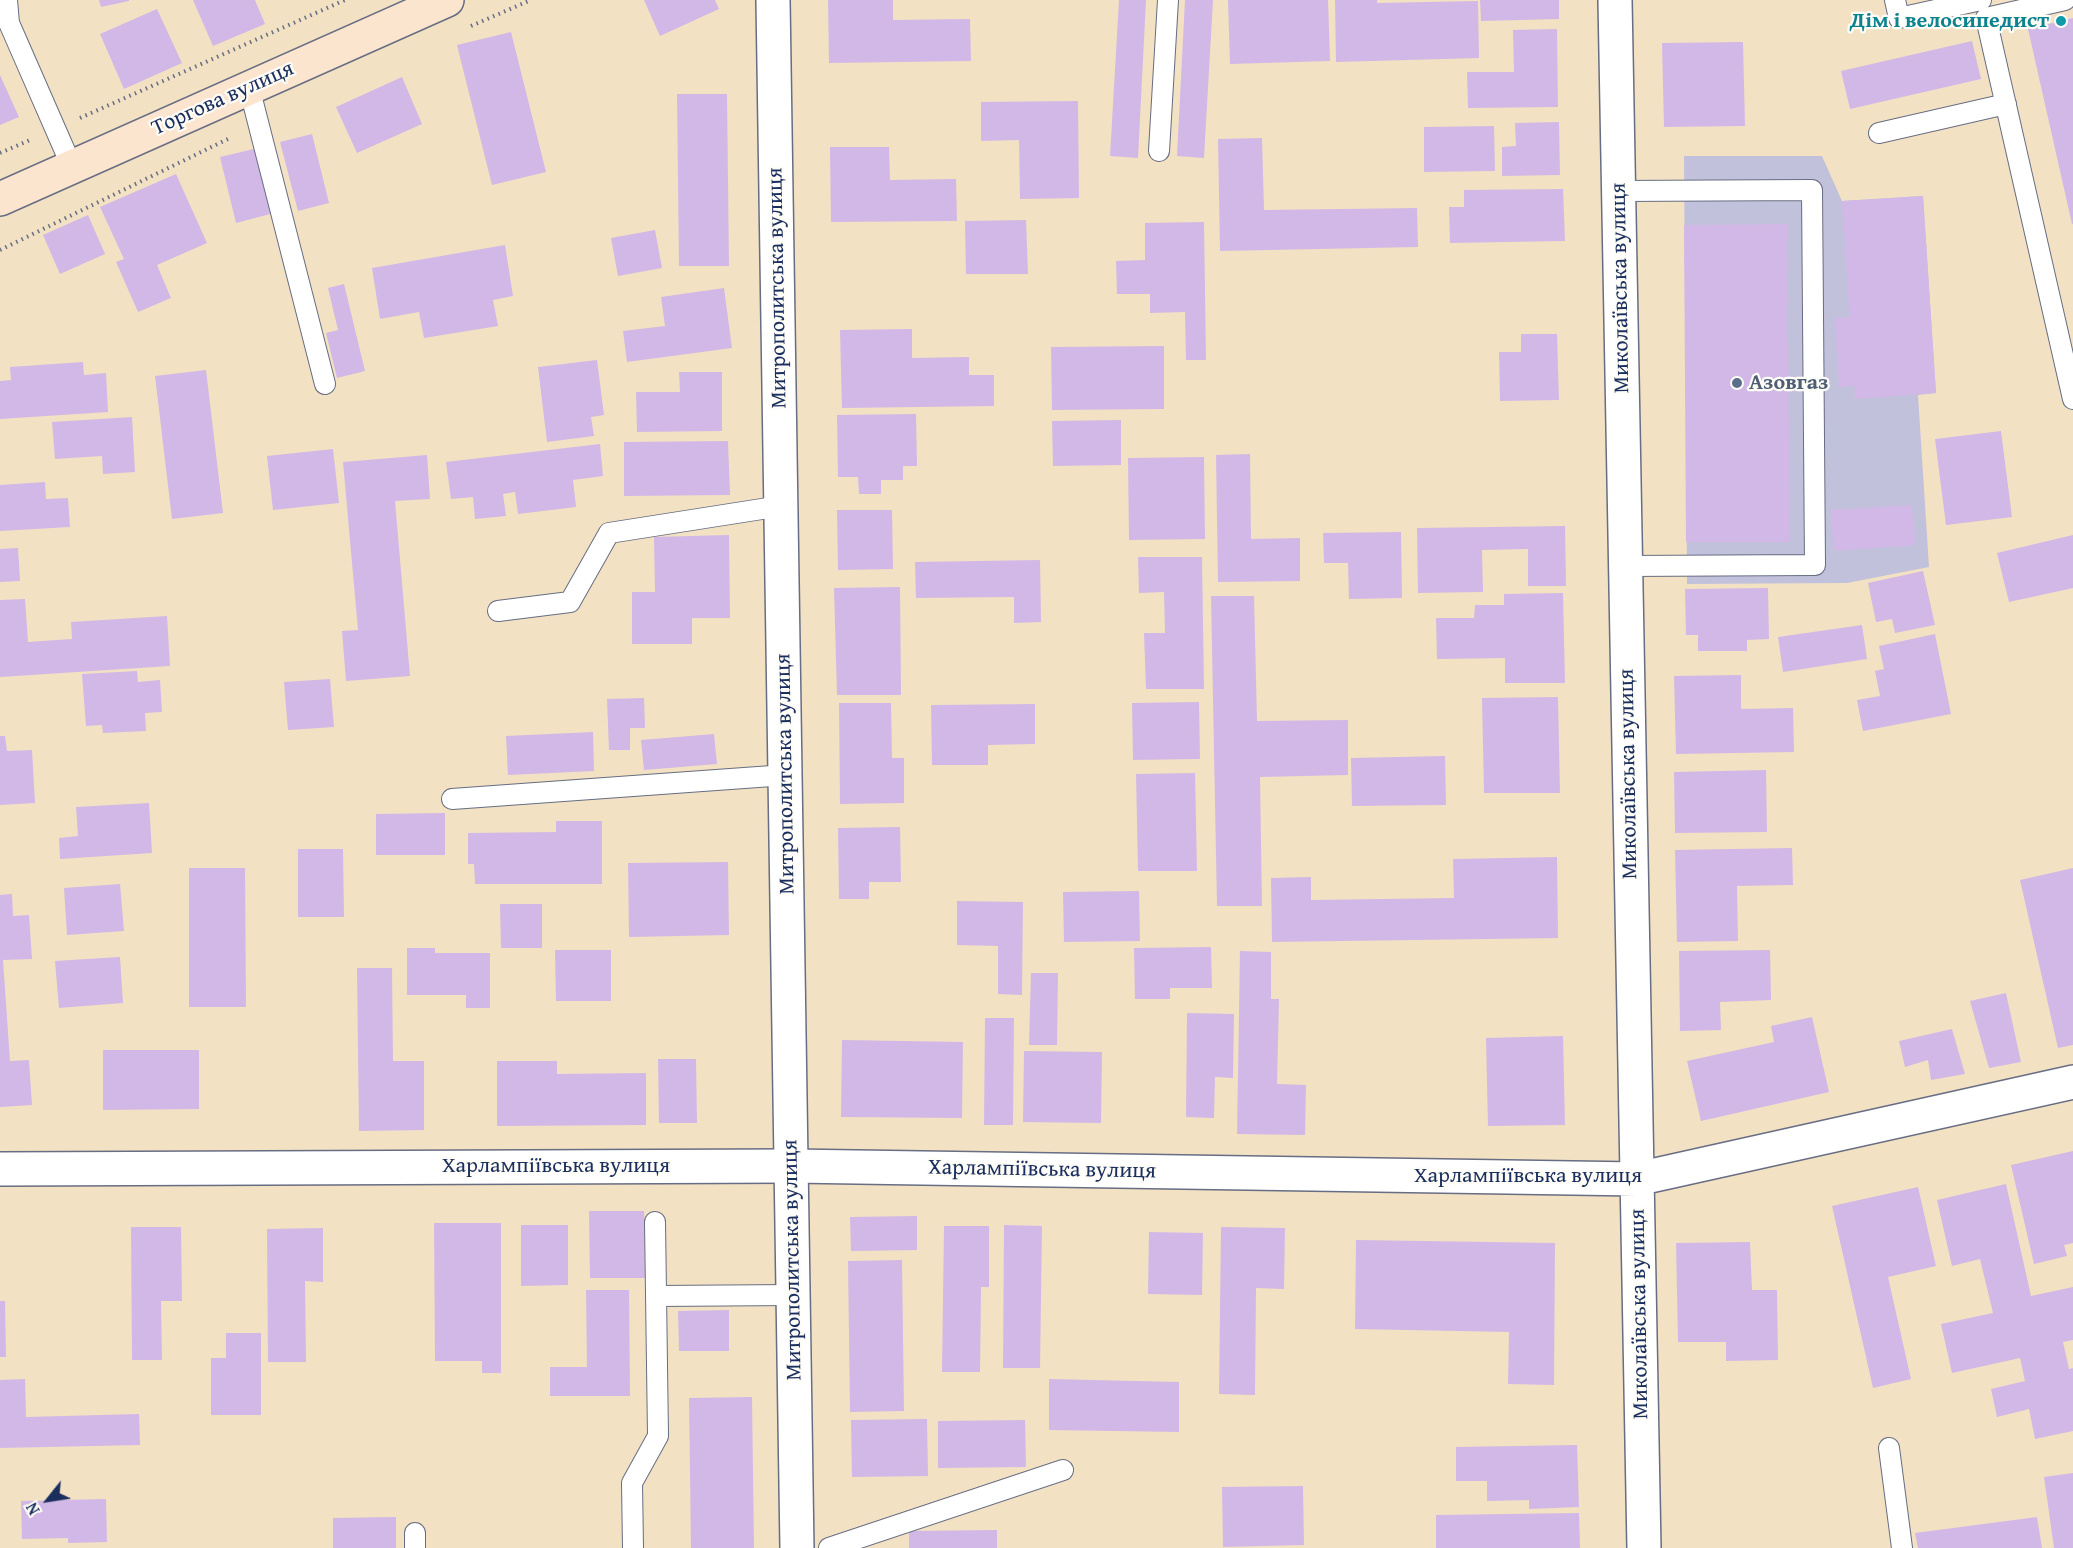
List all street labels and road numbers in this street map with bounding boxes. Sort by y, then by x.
street label: Торгова вулиця [148,56,298,142]
street label: Митрополитська вулиця [763,167,793,409]
street label: Миколаївська вулиця [1606,182,1636,394]
street label: Митрополитська вулиця [771,653,801,895]
street label: Миколаївська вулиця [1614,668,1644,880]
street label: Митрополитська вулиця [778,1139,808,1381]
street label: Харлампіївська вулиця [442,1153,670,1179]
street label: Харлампіївська вулиця [928,1155,1156,1185]
street label: Харлампіївська вулиця [1414,1163,1642,1189]
street label: Миколаївська вулиця [1625,1208,1655,1420]

